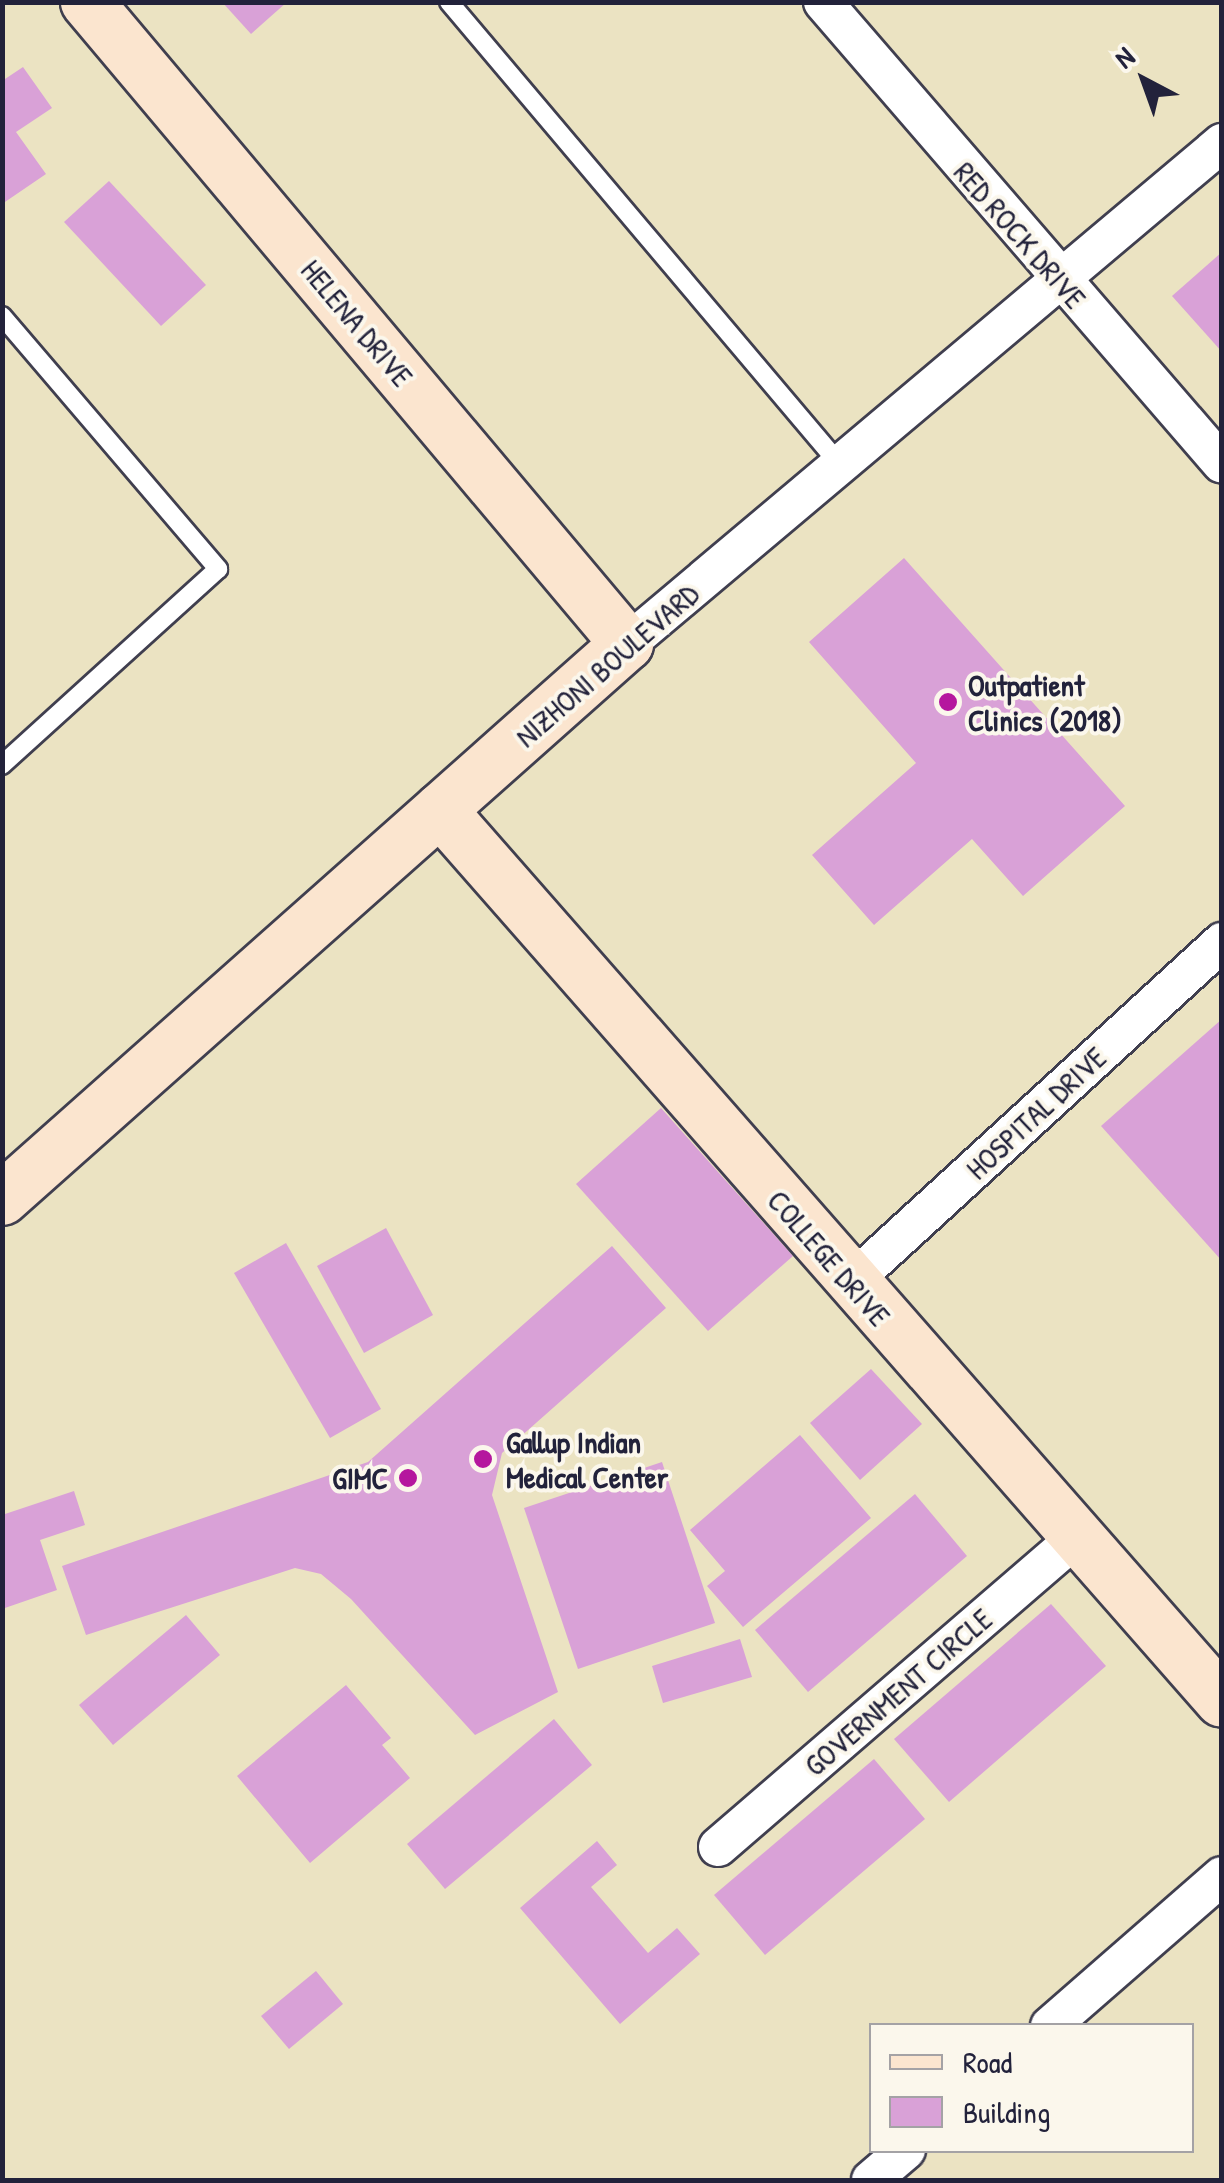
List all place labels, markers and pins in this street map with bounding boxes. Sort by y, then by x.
place label: Outpatient Clinics (2018) [968,667,1122,738]
marker: Outpatient Clinics (2018) [937,691,959,713]
place label: Gallup Indian Medical Center [506,1424,668,1494]
marker: Gallup Indian Medical Center [470,1446,496,1472]
place label: GIMC [332,1460,388,1496]
marker: GIMC [397,1467,419,1489]

